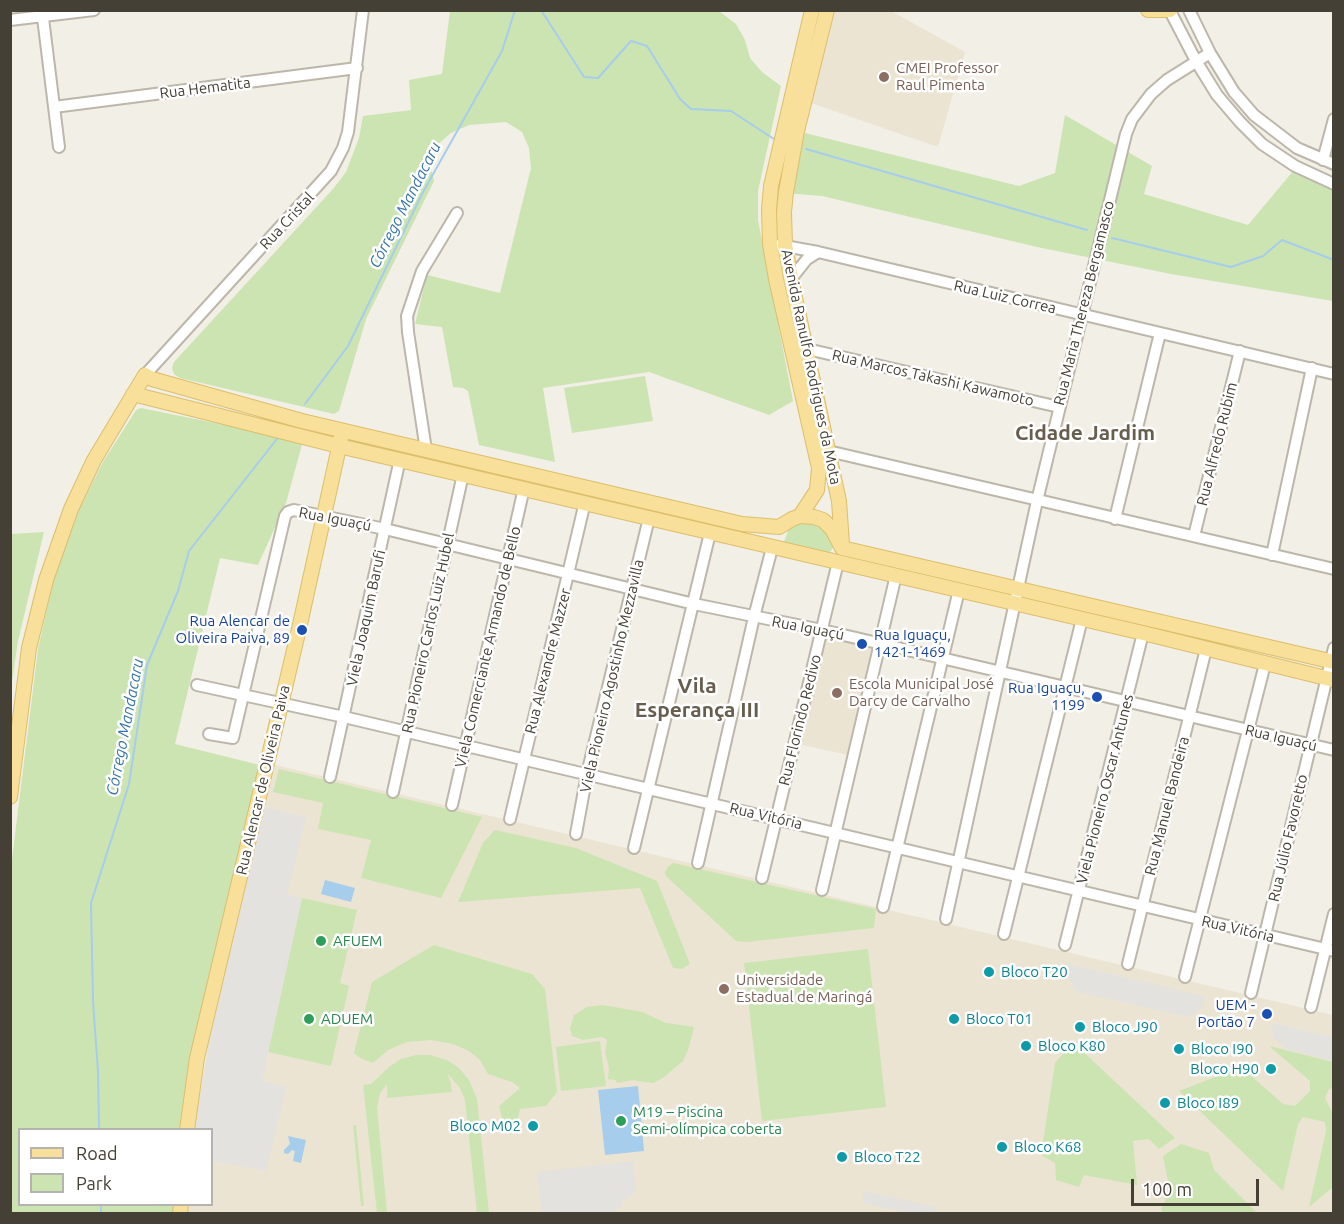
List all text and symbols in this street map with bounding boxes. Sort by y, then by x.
place label: CMEI Professor Raul Pimenta [896,59,999,94]
marker: CMEI Professor Raul Pimenta [877,70,891,84]
street label: Rua Hematita [158,73,252,103]
water label: Córrego Mandacaru [365,139,445,271]
street label: Rua Cristal [256,189,318,253]
street label: Rua Maria Thereza Bergamasco [1050,199,1118,407]
street label: Avenida Ranulfo Rodrigues da Mota [777,248,845,486]
street label: Rua Luiz Correa [952,276,1058,318]
street label: Rua Marcos Takashi Kawamoto [830,346,1036,410]
street label: Rua Alfredo Rubim [1193,380,1241,508]
district label: Cidade Jardim [1015,420,1155,446]
street label: Rua Iguaçú [297,503,373,535]
street label: Viela Comerciante Armando de Bello [451,525,525,769]
street label: Rua Pioneiro Carlos Luiz Hubel [398,531,458,735]
street label: Viela Joaquim Barufi [343,548,389,688]
street label: Viela Pioneiro Agostinho Mezzavilla [576,558,648,794]
street label: Rua Alexandre Mazzer [521,586,575,736]
place label: Rua Alencar de Oliveira Paiva, 89 [176,612,290,647]
street label: Rua Iguaçú [770,612,846,644]
marker: Rua Alencar de Oliveira Paiva, 89 [295,623,309,637]
place label: Rua Iguaçu, 1421-1469 [874,626,951,661]
marker: Rua Iguaçu, 1421-1469 [855,637,869,651]
street label: Rua Florindo Redivo [775,653,825,787]
water label: Córrego Mandacaru [102,657,148,797]
district label: Vila Esperança III [635,673,759,723]
place label: Escola Municipal José Darcy de Carvalho [849,675,994,710]
place label: Rua Iguaçu, 1199 [1008,679,1085,714]
street label: Rua Alencar de Oliveira Paiva [232,683,294,877]
marker: Escola Municipal José Darcy de Carvalho [830,686,844,700]
marker: Rua Iguaçu, 1199 [1090,690,1104,704]
street label: Viela Pioneiro Oscar Antunes [1073,692,1137,886]
street label: Rua Iguaçú [1243,721,1319,755]
street label: Rua Manuel Bandeira [1141,735,1193,877]
street label: Rua Júlio Favoretto [1265,772,1311,904]
street label: Rua Vitória [728,799,804,833]
street label: Rua Vitória [1200,912,1276,946]
place label: AFUEM [333,932,382,950]
marker: AFUEM [314,934,328,948]
place label: Bloco T20 [1001,963,1068,981]
marker: Bloco T20 [982,965,996,979]
place label: Universidade Estadual de Maringá [736,971,872,1006]
marker: Universidade Estadual de Maringá [717,982,731,996]
place label: UEM - Portão 7 [1197,996,1255,1031]
marker: UEM - Portão 7 [1260,1007,1274,1021]
place label: ADUEM [321,1010,373,1028]
place label: Bloco T01 [966,1010,1033,1028]
marker: ADUEM [302,1012,316,1026]
marker: Bloco T01 [947,1012,961,1026]
place label: Bloco J90 [1092,1018,1158,1036]
marker: Bloco J90 [1073,1020,1087,1034]
place label: Bloco K80 [1038,1037,1105,1055]
marker: Bloco K80 [1019,1039,1033,1053]
place label: Bloco I90 [1191,1040,1253,1058]
marker: Bloco I90 [1172,1042,1186,1056]
place label: Bloco H90 [1190,1060,1259,1078]
marker: Bloco H90 [1264,1062,1278,1076]
place label: Bloco I89 [1177,1094,1239,1112]
marker: Bloco I89 [1158,1096,1172,1110]
place label: M19 – Piscina Semi-olímpica coberta [633,1103,782,1138]
marker: M19 – Piscina Semi-olímpica coberta [614,1114,628,1128]
place label: Bloco M02 [450,1117,521,1135]
marker: Bloco M02 [526,1119,540,1133]
legend [18,1128,213,1206]
place label: Bloco K68 [1014,1138,1081,1156]
marker: Bloco K68 [995,1140,1009,1154]
text: Road [76,1143,118,1163]
place label: Bloco T22 [854,1148,921,1166]
marker: Bloco T22 [835,1150,849,1164]
scale bar [1134,1167,1262,1205]
text: Park [76,1173,112,1193]
text: 100 m [1142,1179,1192,1199]

